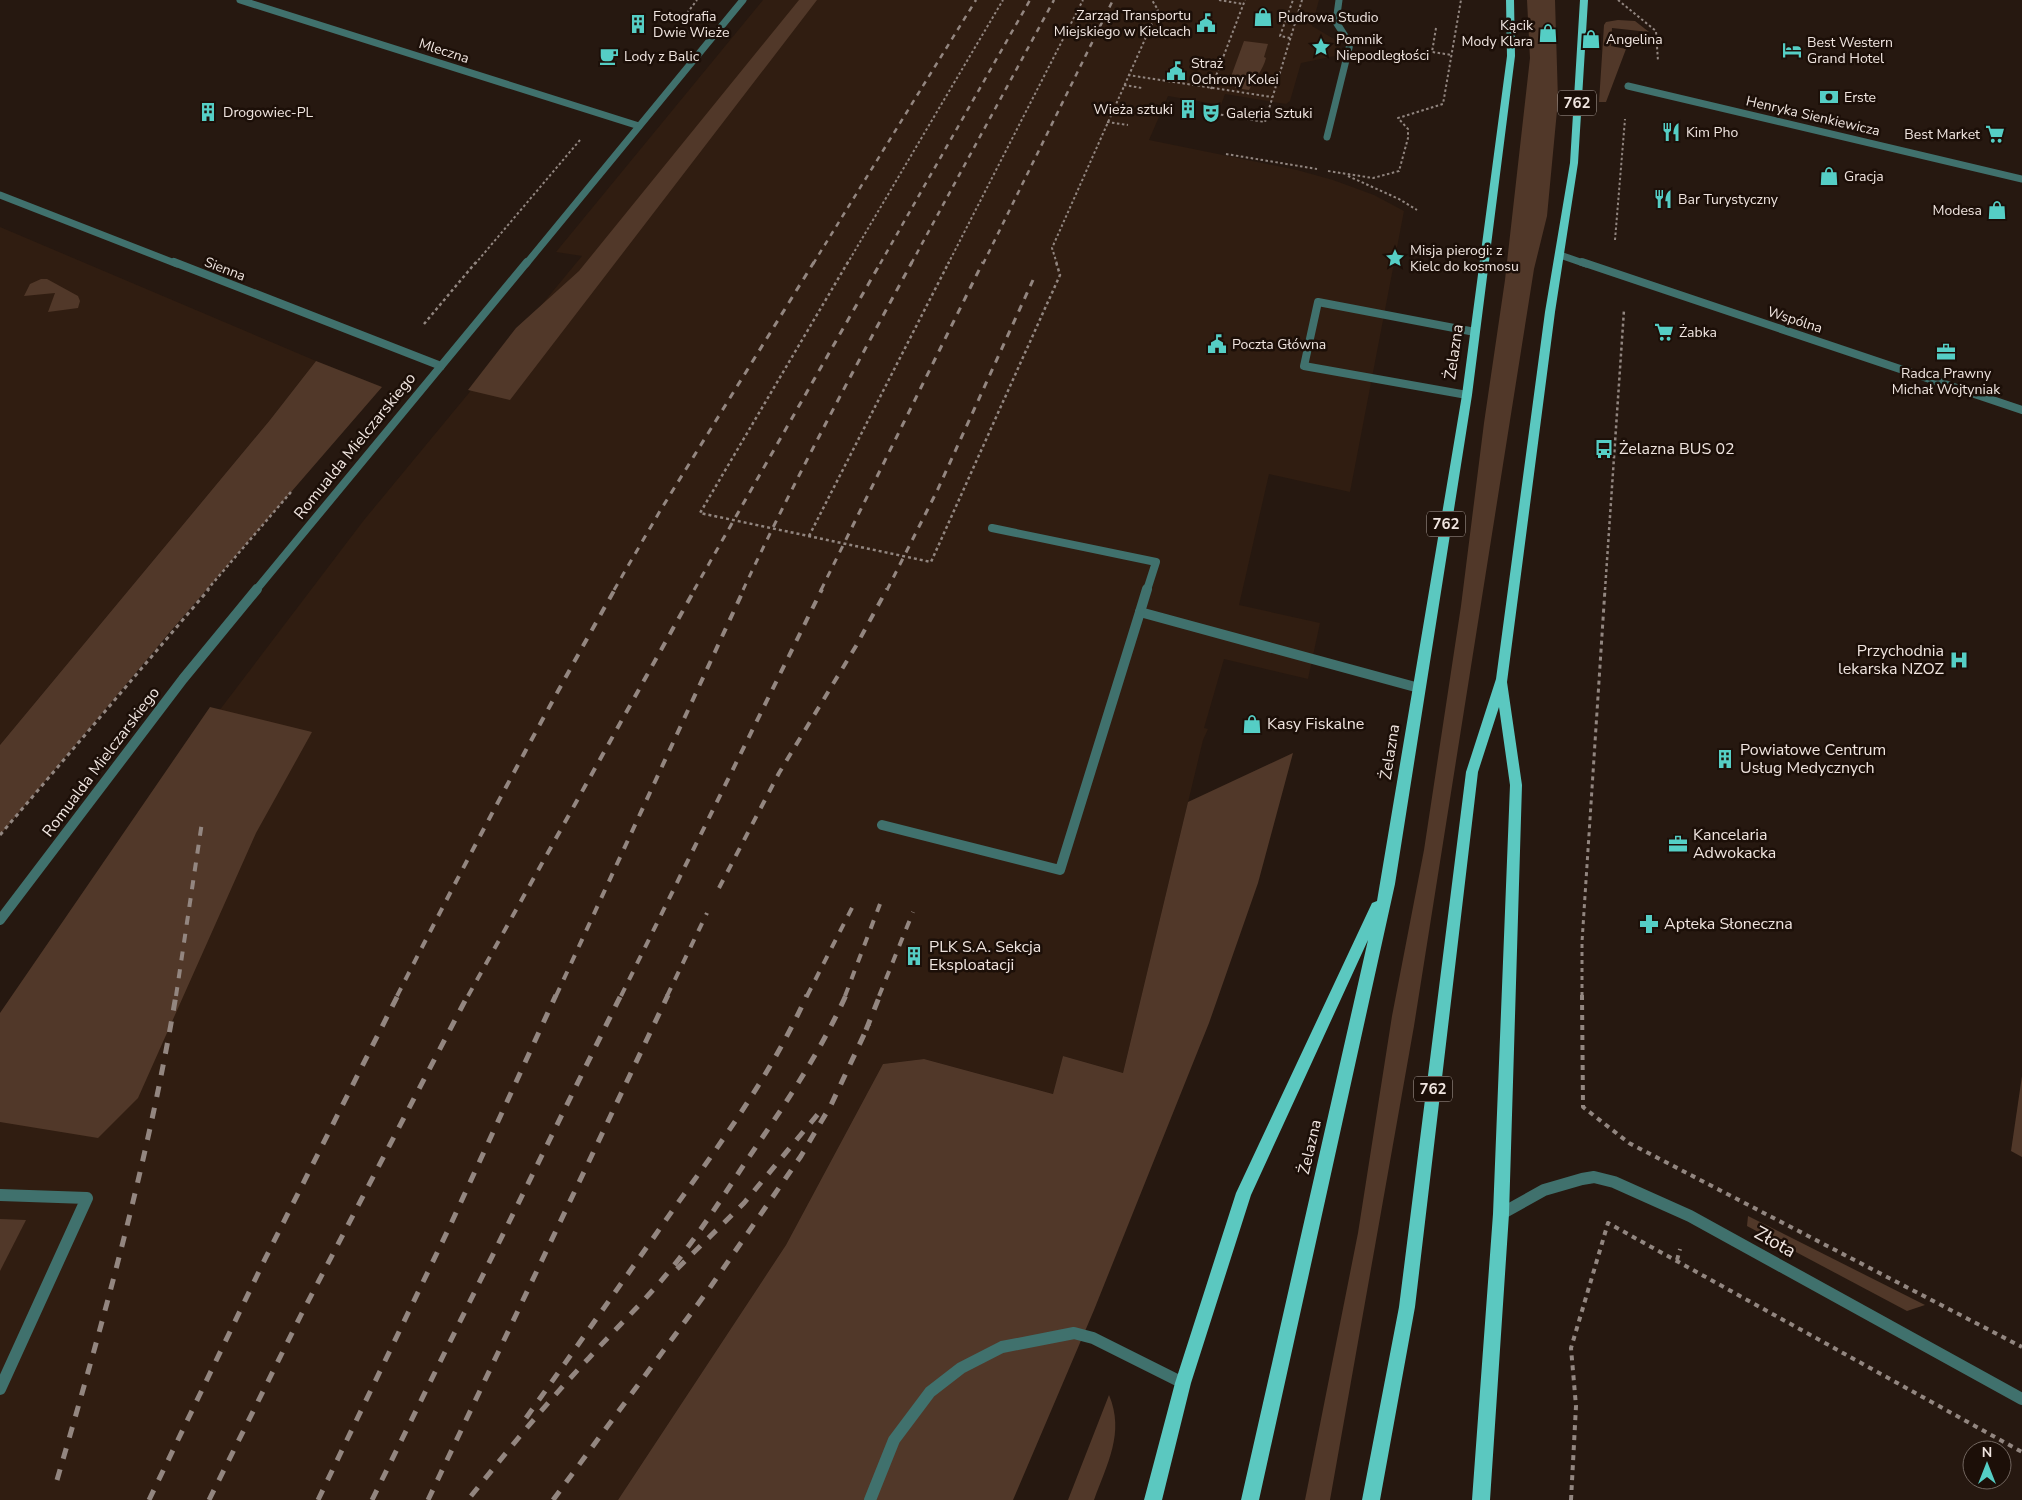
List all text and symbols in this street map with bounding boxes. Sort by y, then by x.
place label: Zarząd Transportu Miejskiego w Kielcach [1054,6,1191,41]
shop icon: Pudrowa Studio [1252,6,1274,28]
place label: Fotografia Dwie Wieże [653,7,729,42]
place label: Pudrowa Studio [1278,8,1379,27]
public building icon: Zarząd Transportu Miejskiego w Kielcach [1195,12,1217,34]
building icon: Fotografia Dwie Wieże [627,13,649,35]
place label: Kącik Mody Klara [1462,16,1534,51]
shop icon: Kącik Mody Klara [1537,22,1559,44]
shop icon: Angelina [1580,28,1602,50]
place label: Pomnik Niepodległości [1336,30,1429,65]
place label: Angelina [1606,30,1663,49]
place label: Best Western Grand Hotel [1807,33,1893,68]
street label: Mleczna [416,34,472,68]
place icon: Pomnik Niepodległości [1310,36,1332,58]
hotel icon: Best Western Grand Hotel [1781,39,1803,61]
cafe icon: Lody z Balic [598,45,620,67]
place label: Lody z Balic [624,47,700,66]
place label: Straż Ochrony Kolei [1191,54,1279,89]
public building icon: Straż Ochrony Kolei [1165,60,1187,82]
bank icon: Erste [1818,86,1840,108]
place label: Erste [1844,88,1876,107]
road number: 762 [1558,90,1596,116]
street label: Henryka Sienkiewicza [1744,91,1882,141]
building icon: Wieża sztuki [1177,98,1199,120]
place label: Wieża sztuki [1093,100,1173,119]
building icon: Drogowiec-PL [197,101,219,123]
theatre icon: Galeria Sztuki [1200,102,1222,124]
place label: Drogowiec-PL [223,103,314,122]
place label: Galeria Sztuki [1226,104,1312,123]
restaurant icon: Kim Pho [1660,121,1682,143]
place label: Kim Pho [1686,123,1738,142]
supermarket icon: Best Market [1984,123,2006,145]
place label: Best Market [1904,125,1980,144]
shop icon: Gracja [1818,165,1840,187]
place label: Gracja [1844,167,1884,186]
restaurant icon: Bar Turystyczny [1652,188,1674,210]
place label: Bar Turystyczny [1678,190,1779,209]
shop icon: Modesa [1986,199,2008,221]
place label: Modesa [1932,201,1982,220]
place label: Misja pierogi: z Kielc do kosmosu [1410,241,1519,276]
place icon: Misja pierogi: z Kielc do kosmosu [1384,247,1406,269]
street label: Sienna [202,252,248,286]
street label: Wspólna [1765,302,1825,338]
supermarket icon: Żabka [1653,321,1675,343]
street label: Żelazna [1439,323,1469,381]
place label: Żabka [1679,323,1717,342]
public building icon: Poczta Główna [1206,333,1228,355]
place label: Poczta Główna [1232,335,1326,354]
office icon: Radca Prawny Michał Wojtyniak [1935,341,1957,363]
place label: Radca Prawny Michał Wojtyniak [1892,364,2001,399]
street label: Romualda Mielczarskiego [289,368,421,524]
bus stop icon: Żelazna BUS 02 [1593,438,1615,460]
place label: Żelazna BUS 02 [1619,438,1735,460]
road number: 762 [1427,512,1465,536]
place label: Przychodnia lekarska NZOZ [1838,640,1945,680]
hospital icon: Przychodnia lekarska NZOZ [1948,649,1970,671]
street label: Romualda Mielczarskiego [37,682,165,842]
shop icon: Kasy Fiskalne [1241,713,1263,735]
place label: Kasy Fiskalne [1267,713,1364,735]
street label: Żelazna [1375,723,1405,781]
place label: Powiatowe Centrum Usług Medycznych [1740,739,1886,779]
building icon: Powiatowe Centrum Usług Medycznych [1714,748,1736,770]
place label: Kancelaria Adwokacka [1693,824,1776,864]
office icon: Kancelaria Adwokacka [1667,833,1689,855]
pharmacy icon: Apteka Słoneczna [1638,913,1660,935]
place label: Apteka Słoneczna [1664,913,1793,935]
place label: PLK S.A. Sekcja Eksploatacji [929,936,1041,976]
building icon: PLK S.A. Sekcja Eksploatacji [903,945,925,967]
road number: 762 [1414,1076,1452,1102]
street label: Żelazna [1293,1117,1327,1177]
street label: Złota [1749,1220,1801,1264]
north arrow [1962,1440,2012,1490]
text: N [1982,1443,1992,1462]

